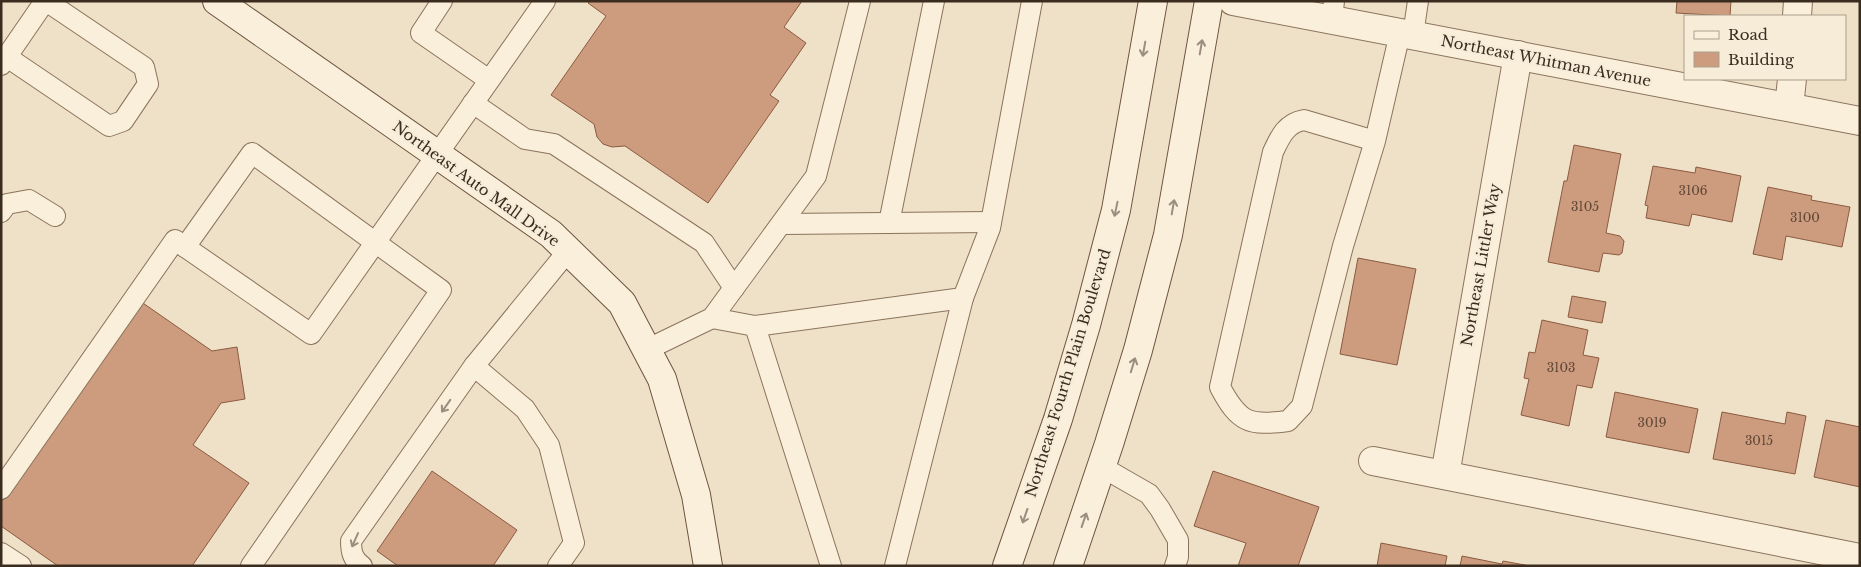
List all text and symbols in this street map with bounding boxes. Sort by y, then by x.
legend [1684,15,1846,80]
text: Road [1728,25,1768,44]
street label: Northeast Whitman Avenue [1439,31,1653,90]
one-way arrow [1197,40,1207,56]
one-way arrow [1139,41,1149,57]
text: Building [1728,50,1795,69]
street label: Northeast Auto Mall Drive [389,117,564,251]
street label: Northeast Littler Way [1457,182,1504,348]
house number: 3106 [1678,183,1708,198]
house number: 3105 [1571,199,1599,214]
one-way arrow [1168,200,1178,216]
one-way arrow [1111,201,1120,217]
house number: 3100 [1790,210,1820,225]
street label: Northeast Fourth Plain Boulevard [1021,246,1114,499]
one-way arrow [1129,357,1139,373]
house number: 3103 [1547,360,1575,375]
one-way arrow [441,399,451,413]
house number: 3019 [1637,415,1667,430]
house number: 3015 [1745,433,1773,448]
one-way arrow [1020,508,1029,523]
one-way arrow [1079,512,1089,528]
one-way arrow [349,532,359,547]

